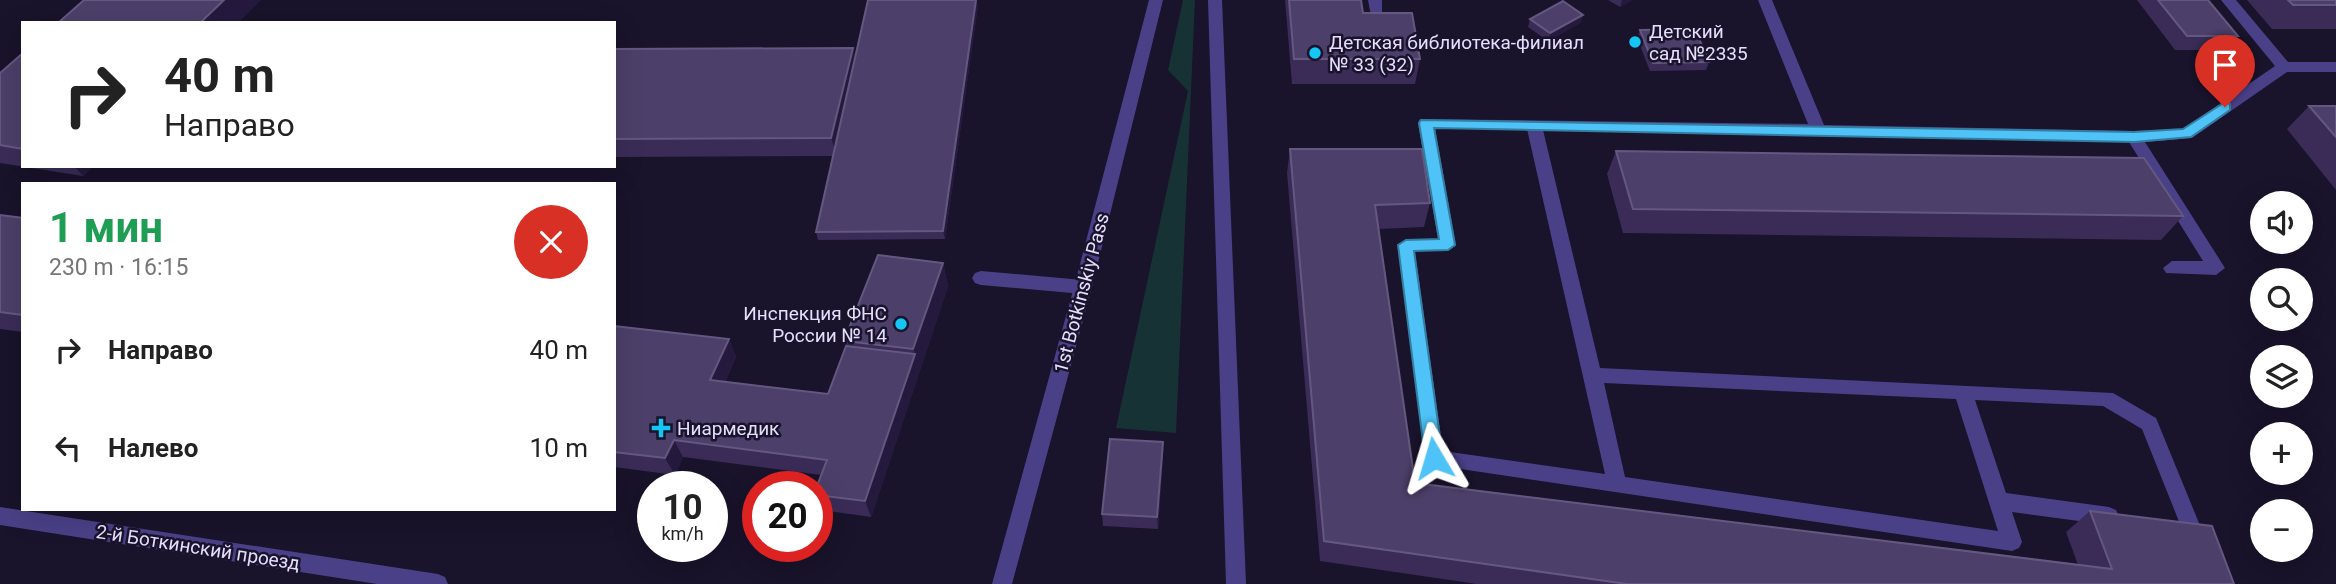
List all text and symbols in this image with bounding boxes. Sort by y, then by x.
place label: Детский сад №2335 [1649,20,1748,65]
place label: Детская библиотека-филиал № 33 (32) [1329,31,1584,76]
marker: Детский сад №2335 [1627,34,1643,50]
pin [2195,35,2255,107]
marker: Детская библиотека-филиал № 33 (32) [1307,45,1323,61]
icon: arrive [2206,46,2244,84]
text: 40 m [164,47,275,104]
icon: right [49,49,140,140]
text: Направо [164,106,295,144]
map controls [2250,191,2313,562]
button: sound [2250,191,2313,254]
text: 1 мин [49,203,163,252]
button: close [514,205,588,279]
street label: 1st Botkinskiy Pass [1049,211,1114,376]
text: 230 m · 16:15 [49,254,188,281]
button: search [2250,268,2313,331]
place label: Инспекция ФНС России № 14 [743,302,887,347]
marker: Инспекция ФНС России № 14 [893,316,909,332]
icon: right [49,331,87,369]
text: Направо [108,335,213,365]
text: 40 m [530,335,588,365]
button: layers [2250,345,2313,408]
place label: Ниармедик [677,417,780,440]
marker: Ниармедик [651,418,671,438]
position arrow [1397,421,1471,495]
button: + [2250,422,2313,485]
icon: left [49,429,87,467]
text: Налево [108,433,198,463]
text: 10 m [530,433,588,463]
speed limit sign: 20 [742,471,833,562]
text: 10 [662,487,703,528]
button: − [2250,499,2313,562]
street label: 2-й Боткинский проезд [94,520,301,575]
text: km/h [661,523,704,544]

